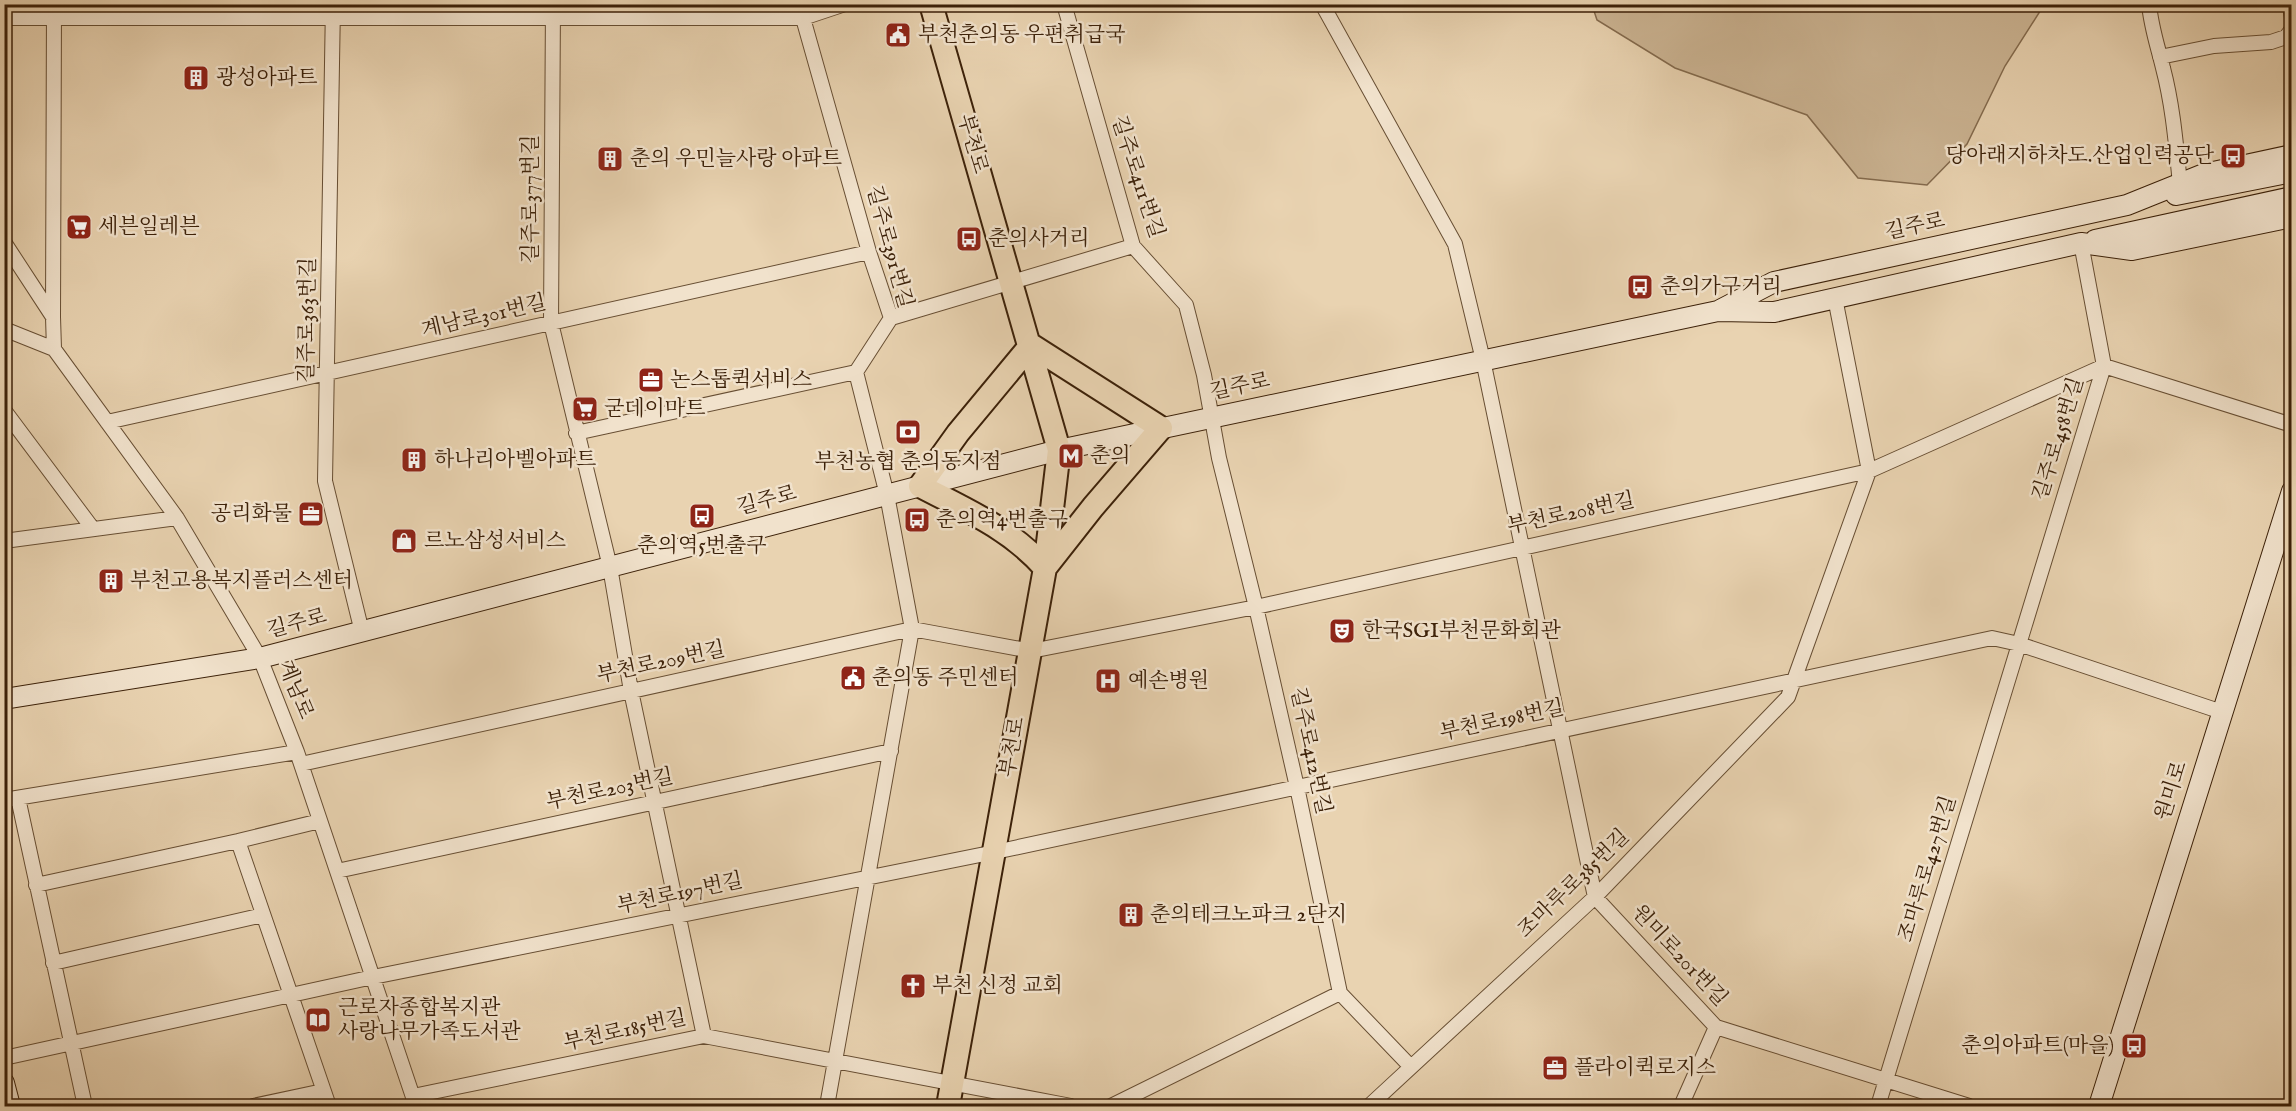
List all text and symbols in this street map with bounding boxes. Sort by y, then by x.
public building icon: 부천춘의동 우편취급국 [883,20,913,50]
place label: 부천춘의동 우편취급국 [918,22,1125,49]
building icon: 광성아파트 [181,63,211,93]
place label: 광성아파트 [216,65,317,92]
street label: 부천로 [951,111,993,177]
street label: 길주로411번길 [1104,112,1170,242]
street label: 길주로377번길 [518,135,545,263]
bus stop icon: 당아래지하차도.산업인력공단 [2218,141,2248,171]
place label: 당아래지하차도.산업인력공단 [1946,143,2215,170]
building icon: 춘의 우민늘사랑 아파트 [595,144,625,174]
place label: 춘의 우민늘사랑 아파트 [630,146,842,173]
street label: 길주로391번길 [860,183,918,311]
street label: 길주로 [1882,207,1948,247]
supermarket icon: 세븐일레븐 [64,212,94,242]
place label: 세븐일레븐 [98,214,199,241]
bus stop icon: 춘의사거리 [954,224,984,254]
place label: 춘의사거리 [988,226,1089,253]
street label: 길주로363번길 [293,257,323,383]
bus stop icon: 춘의가구거리 [1625,272,1655,302]
place label: 춘의가구거리 [1660,274,1782,301]
street label: 계남로301번길 [419,290,549,344]
office icon: 논스톱퀵서비스 [636,365,666,395]
place label: 논스톱퀵서비스 [670,367,812,394]
street label: 길주로 [1207,367,1273,407]
street label: 길주로458번길 [2027,374,2091,504]
supermarket icon: 굳데이마트 [570,394,600,424]
place label: 굳데이마트 [604,396,705,423]
bank icon: 부천농협 춘의동지점 [893,417,923,447]
metro station icon: 춘의 [1056,441,1086,471]
place label: 춘의 [1090,443,1131,470]
building icon: 하나리아벨아파트 [399,445,429,475]
place label: 하나리아벨아파트 [434,447,596,474]
place label: 부천농협 춘의동지점 [814,449,1002,476]
street label: 길주로 [734,480,800,522]
street label: 부천로208번길 [1505,487,1637,541]
office icon: 공리화물 [296,499,326,529]
place label: 공리화물 [211,501,292,528]
bus stop icon: 춘의역5번출구 [687,501,717,531]
bus stop icon: 춘의역4번출구 [902,505,932,535]
place label: 춘의역4번출구 [936,507,1068,534]
shop icon: 르노삼성서비스 [389,526,419,556]
place label: 르노삼성서비스 [424,528,566,555]
place label: 춘의역5번출구 [637,533,767,560]
building icon: 부천고용복지플러스센터 [96,566,126,596]
place label: 부천고용복지플러스센터 [130,568,353,595]
street label: 길주로 [264,603,330,645]
theatre icon: 한국SGI부천문화회관 [1327,616,1357,646]
place label: 한국SGI부천문화회관 [1362,618,1561,645]
street label: 부천로209번길 [594,636,728,690]
street label: 계남로 [271,657,319,723]
public building icon: 춘의동 주민센터 [838,663,868,693]
place label: 춘의동 주민센터 [872,665,1019,692]
hospital icon: 예손병원 [1093,666,1123,696]
place label: 예손병원 [1128,668,1209,695]
street label: 길주로412번길 [1283,685,1337,817]
street label: 부천로198번길 [1437,695,1567,747]
street label: 부천로 [994,715,1032,779]
street label: 원미로 [2150,758,2194,824]
street label: 부천로203번길 [544,763,676,817]
street label: 조마루로427번길 [1893,793,1963,945]
street label: 조마루로385번길 [1512,824,1636,944]
street label: 부천로197번길 [614,867,746,921]
building icon: 춘의테크노파크 2단지 [1116,900,1146,930]
street label: 원미로201번길 [1625,900,1733,1012]
place label: 춘의테크노파크 2단지 [1150,902,1347,929]
church icon: 부천 신정 교회 [898,971,928,1001]
place label: 부천 신정 교회 [932,973,1063,1000]
place label: 근로자종합복지관 사랑나무가족도서관 [338,995,521,1046]
library icon: 근로자종합복지관 사랑나무가족도서관 [303,1005,333,1035]
street label: 부천로185번길 [561,1005,689,1057]
bus stop icon: 춘의아파트(마을) [2119,1031,2149,1061]
place label: 춘의아파트(마을) [1961,1033,2114,1060]
office icon: 플라이퀵로지스 [1540,1053,1570,1083]
place label: 플라이퀵로지스 [1574,1055,1716,1082]

